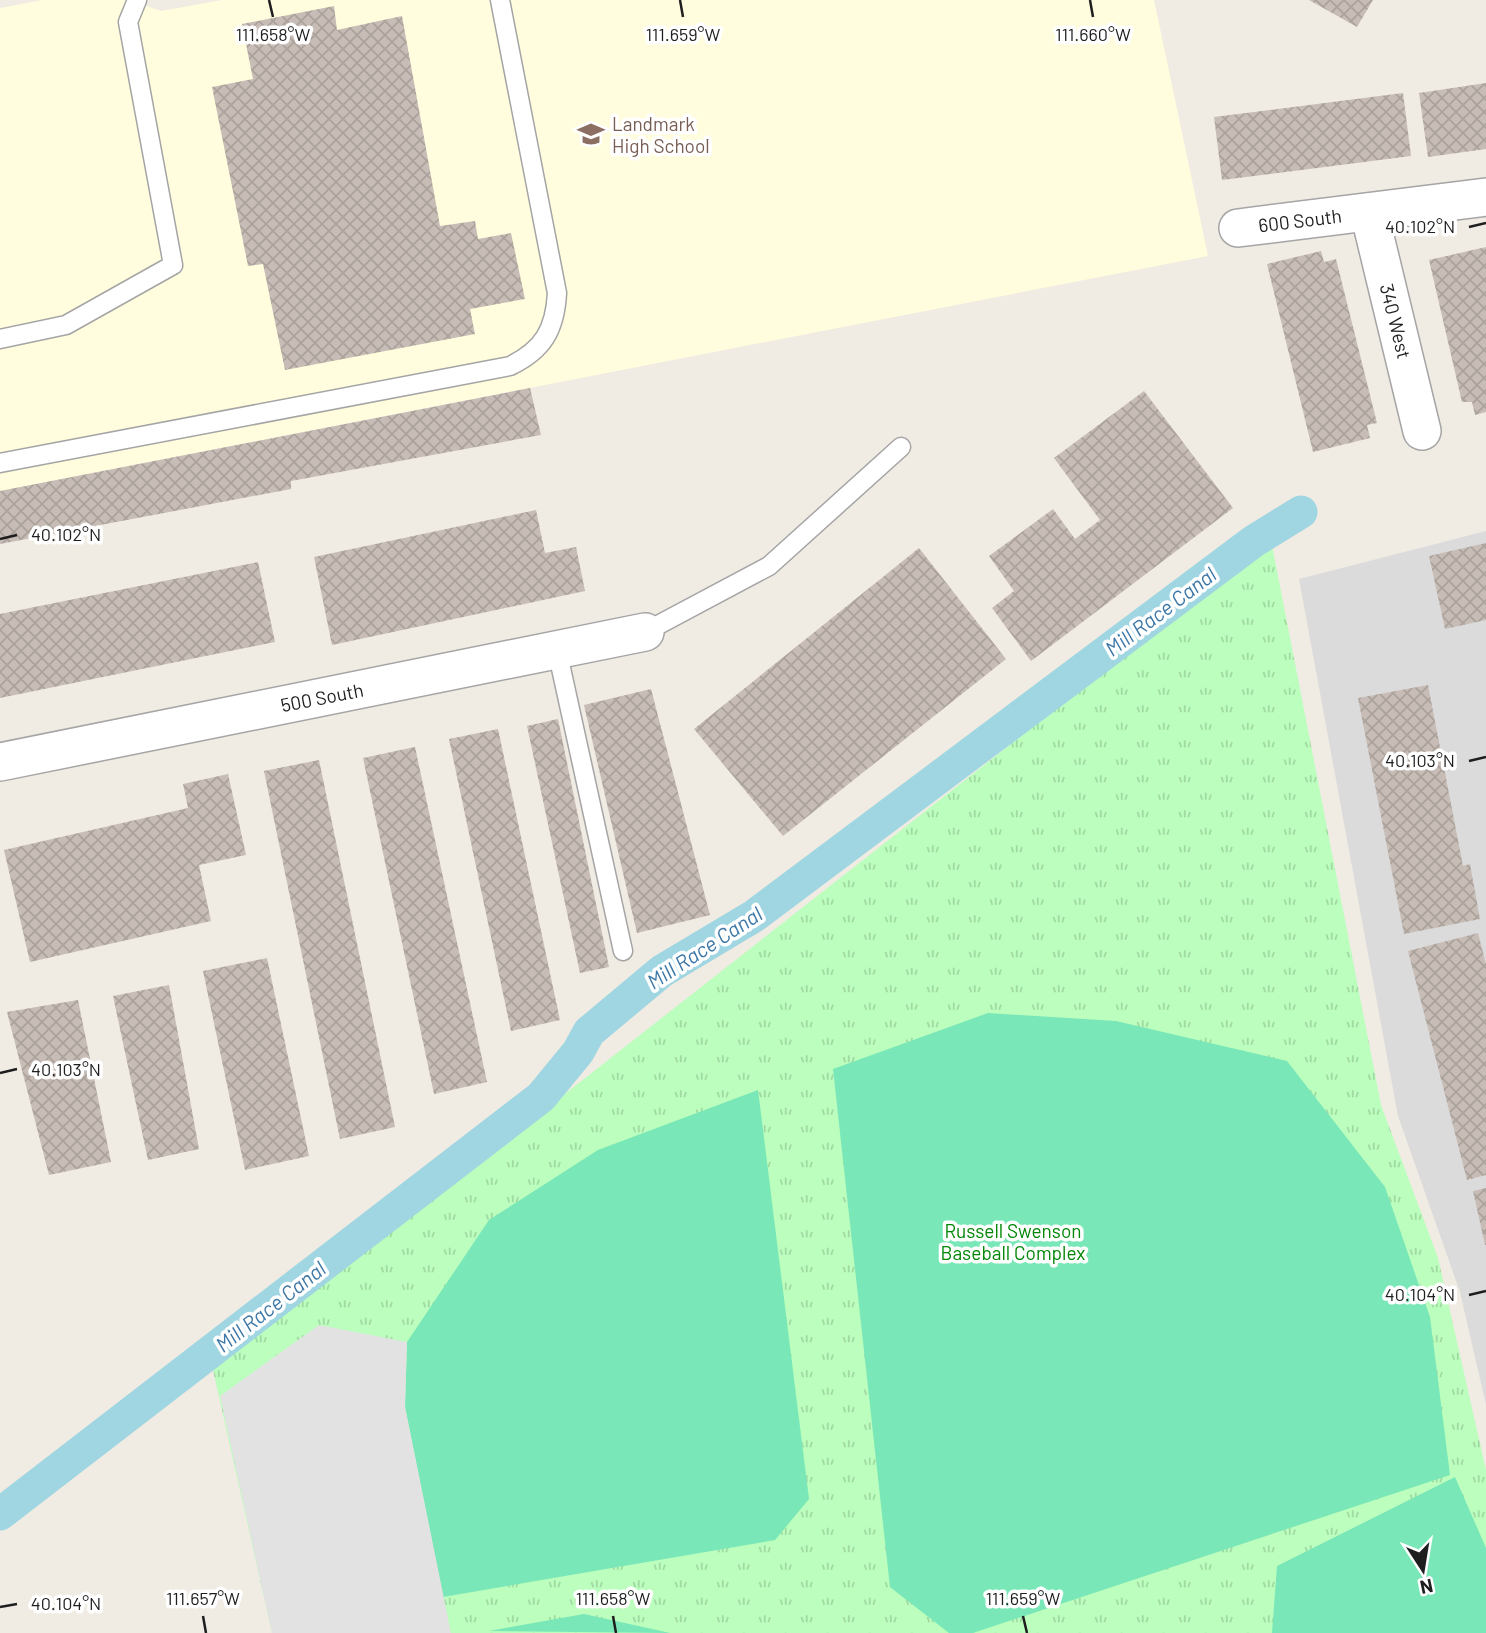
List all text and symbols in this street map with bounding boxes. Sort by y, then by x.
text: 111.658°W [236,23,310,45]
text: 111.659°W [646,23,720,45]
text: 111.660°W [1055,23,1131,45]
place label: Landmark High School [612,112,710,157]
school or university icon: Landmark High School [576,119,606,149]
street label: 600 South [1257,203,1343,237]
text: 40.102°N [1385,215,1455,237]
street label: 340 West [1376,281,1416,361]
text: 40.102°N [31,523,101,545]
water label: Mill Race Canal [1100,561,1221,661]
street label: 500 South [279,678,365,716]
text: 40.103°N [1385,749,1455,771]
water label: Mill Race Canal [642,900,767,994]
text: 40.103°N [31,1058,101,1080]
park label: Russell Swenson Baseball Complex [941,1219,1085,1264]
water label: Mill Race Canal [210,1255,330,1357]
text: 40.104°N [1385,1283,1455,1305]
north arrow [1388,1535,1458,1605]
text: N [1418,1575,1435,1600]
text: 111.657°W [166,1587,240,1609]
text: 111.658°W [576,1587,650,1609]
text: 111.659°W [986,1587,1060,1609]
text: 40.104°N [31,1592,101,1614]

